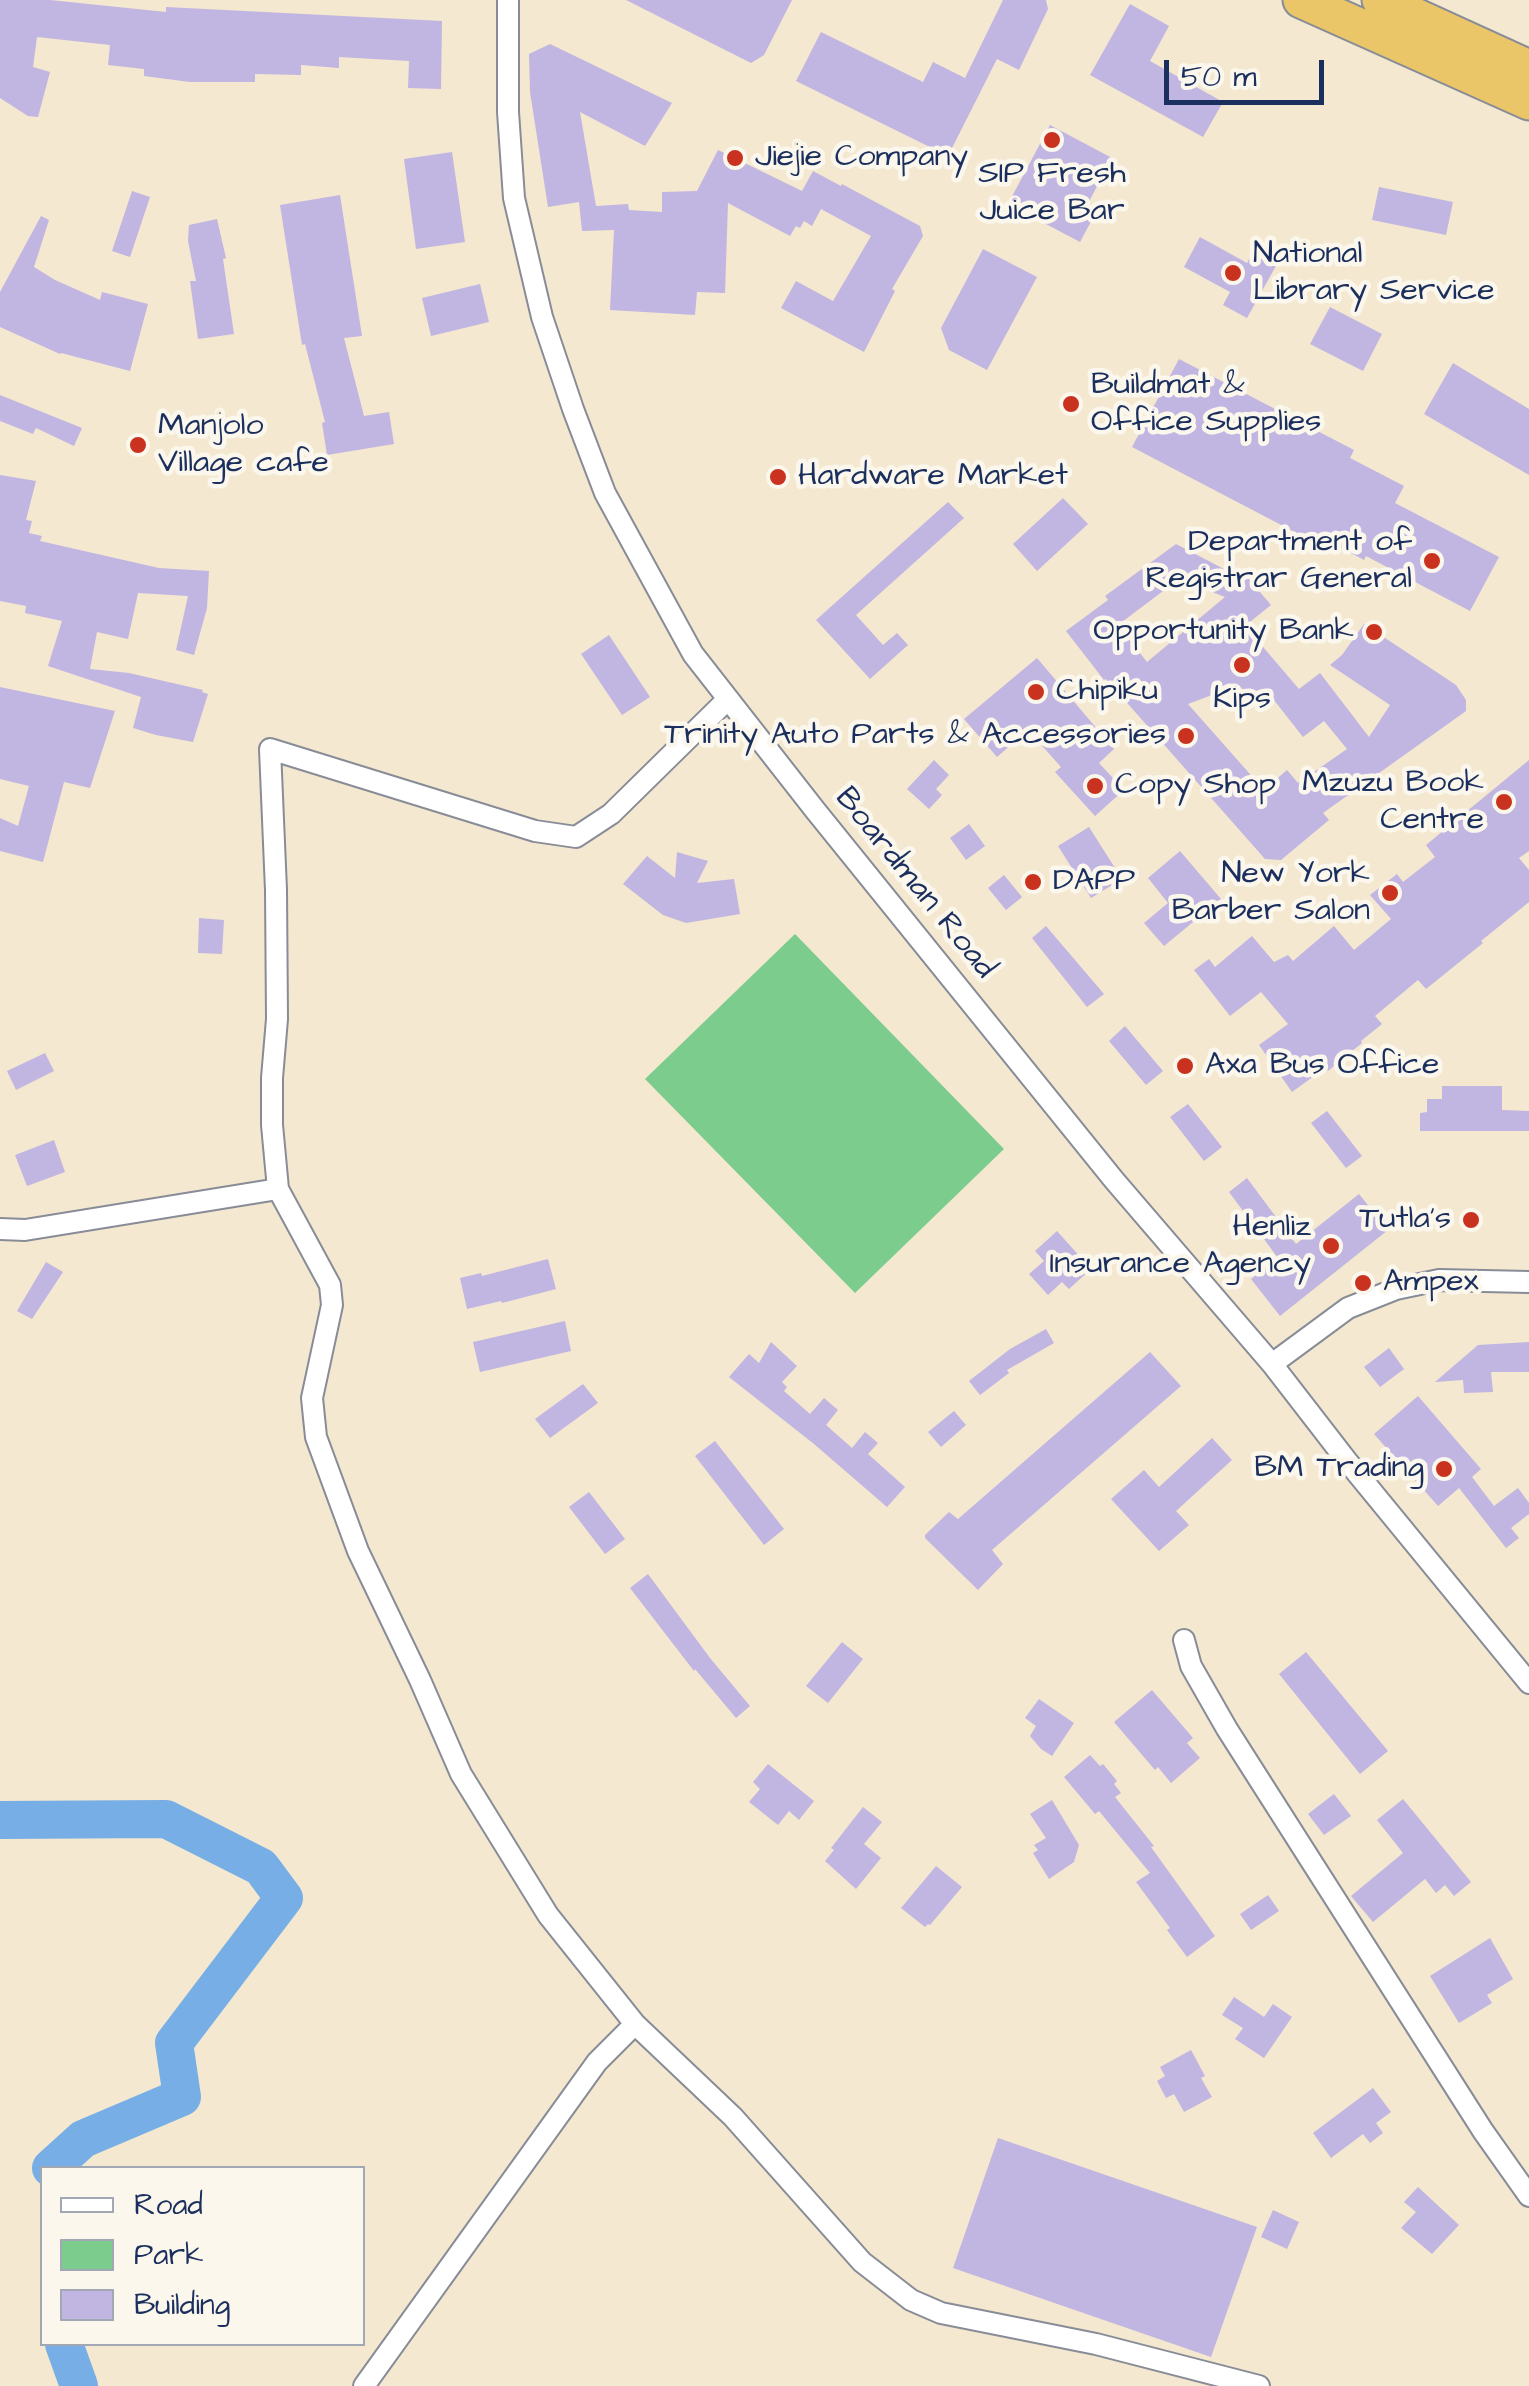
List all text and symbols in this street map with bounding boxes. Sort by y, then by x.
scale bar [1169,40,1329,102]
text: 50 m [1181,56,1257,98]
marker: SIP Fresh Juice Bar [1041,129,1063,151]
place label: Jiejie Company [755,139,968,177]
marker: Jiejie Company [724,147,746,169]
place label: SIP Fresh Juice Bar [978,156,1126,231]
place label: National Library Service [1253,236,1494,311]
marker: National Library Service [1222,262,1244,284]
place label: Buildmat & Office Supplies [1091,367,1321,442]
marker: Buildmat & Office Supplies [1060,393,1082,415]
place label: Manjolo Village cafe [158,408,329,483]
marker: Manjolo Village cafe [127,434,149,456]
place label: Hardware Market [798,458,1068,496]
marker: Hardware Market [767,466,789,488]
place label: Department of Registrar General [1145,524,1412,599]
marker: Department of Registrar General [1421,550,1443,572]
place label: Opportunity Bank [1093,613,1354,651]
marker: Opportunity Bank [1363,621,1385,643]
marker: Kips [1231,654,1253,676]
place label: Chipiku [1056,673,1158,711]
marker: Chipiku [1025,681,1047,703]
place label: Kips [1213,681,1271,719]
place label: Trinity Auto Parts & Accessories [664,717,1166,755]
marker: Trinity Auto Parts & Accessories [1175,725,1197,747]
place label: Mzuzu Book Centre [1302,765,1484,840]
place label: Copy Shop [1115,767,1276,805]
marker: Copy Shop [1084,775,1106,797]
street label: Boardman Road [825,781,1003,987]
marker: Mzuzu Book Centre [1493,791,1515,813]
place label: New York Barber Salon [1172,856,1370,931]
place label: DAPP [1053,863,1135,901]
marker: DAPP [1022,871,1044,893]
marker: New York Barber Salon [1379,882,1401,904]
place label: Axa Bus Office [1205,1047,1439,1085]
marker: Axa Bus Office [1174,1055,1196,1077]
place label: Tutla's [1359,1201,1451,1239]
place label: Henliz Insurance Agency [1049,1209,1311,1284]
marker: Tutla's [1460,1209,1482,1231]
marker: Henliz Insurance Agency [1320,1235,1342,1257]
place label: Ampex [1383,1264,1479,1302]
marker: Ampex [1352,1272,1374,1294]
place label: BM Trading [1254,1450,1424,1488]
marker: BM Trading [1433,1458,1455,1480]
legend [40,2166,365,2346]
text: Road [134,2184,203,2226]
text: Park [134,2234,203,2276]
text: Building [134,2284,230,2326]

